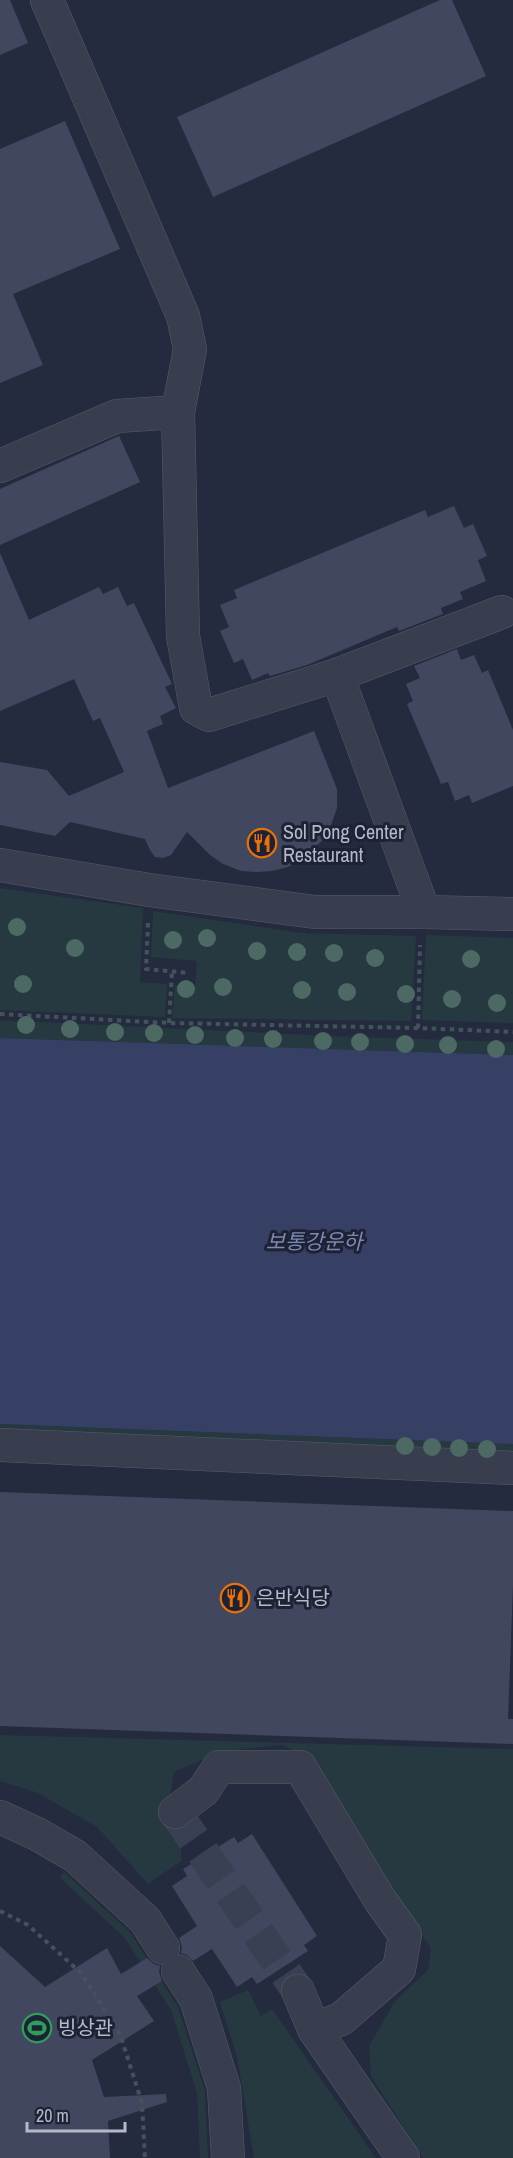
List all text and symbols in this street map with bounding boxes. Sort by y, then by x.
place label: Sol Pong Center Restaurant [283,818,404,868]
restaurant icon: Sol Pong Center Restaurant [246,827,278,859]
water label: 보통강운하 [266,1227,365,1256]
restaurant icon: 은반식당 [219,1582,251,1614]
place label: 은반식당 [256,1584,330,1611]
sports icon: 빙상관 [21,2012,53,2044]
place label: 빙상관 [58,2014,113,2041]
scale bar [27,2095,124,2133]
text: 20 m [36,2103,69,2128]

